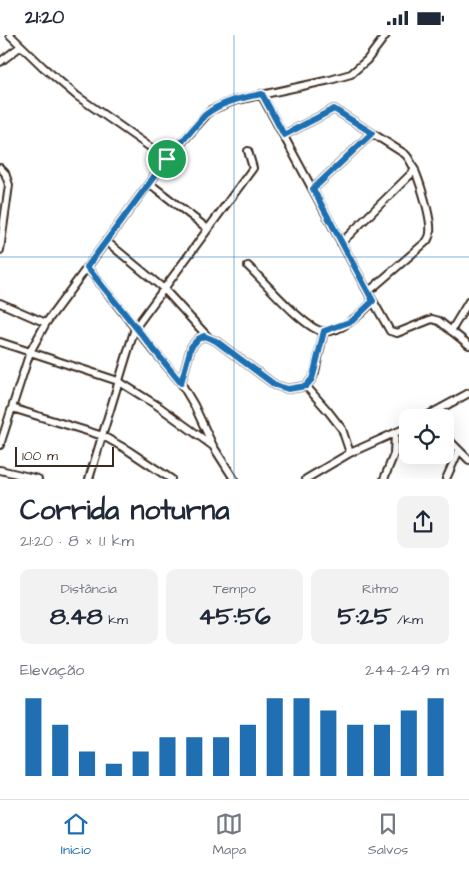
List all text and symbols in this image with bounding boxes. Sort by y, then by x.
text: 21:20 [25,4,64,31]
pin [146,138,188,180]
icon: arrive [153,145,181,173]
map controls [399,409,454,464]
button: locate [399,409,454,464]
scale bar [15,444,114,467]
text: 100 m [22,446,58,466]
text: Corrida noturna [20,491,230,530]
button: share [397,496,449,548]
text: 21:20 · 8 × 1.1 km [20,530,134,552]
text: Distância [61,579,117,599]
text: Tempo [213,579,256,599]
text: Ritmo [362,579,398,599]
text: 8.48 [50,599,103,634]
text: 45:56 [198,599,271,634]
text: 5:25 [337,599,391,634]
text: km [103,610,128,630]
text: /km [391,610,423,630]
text: Elevação [20,659,84,681]
text: 244–249 m [365,659,449,681]
tab: Início [61,810,91,860]
tab: Mapa [212,810,246,860]
tab: Salvos [368,810,408,860]

